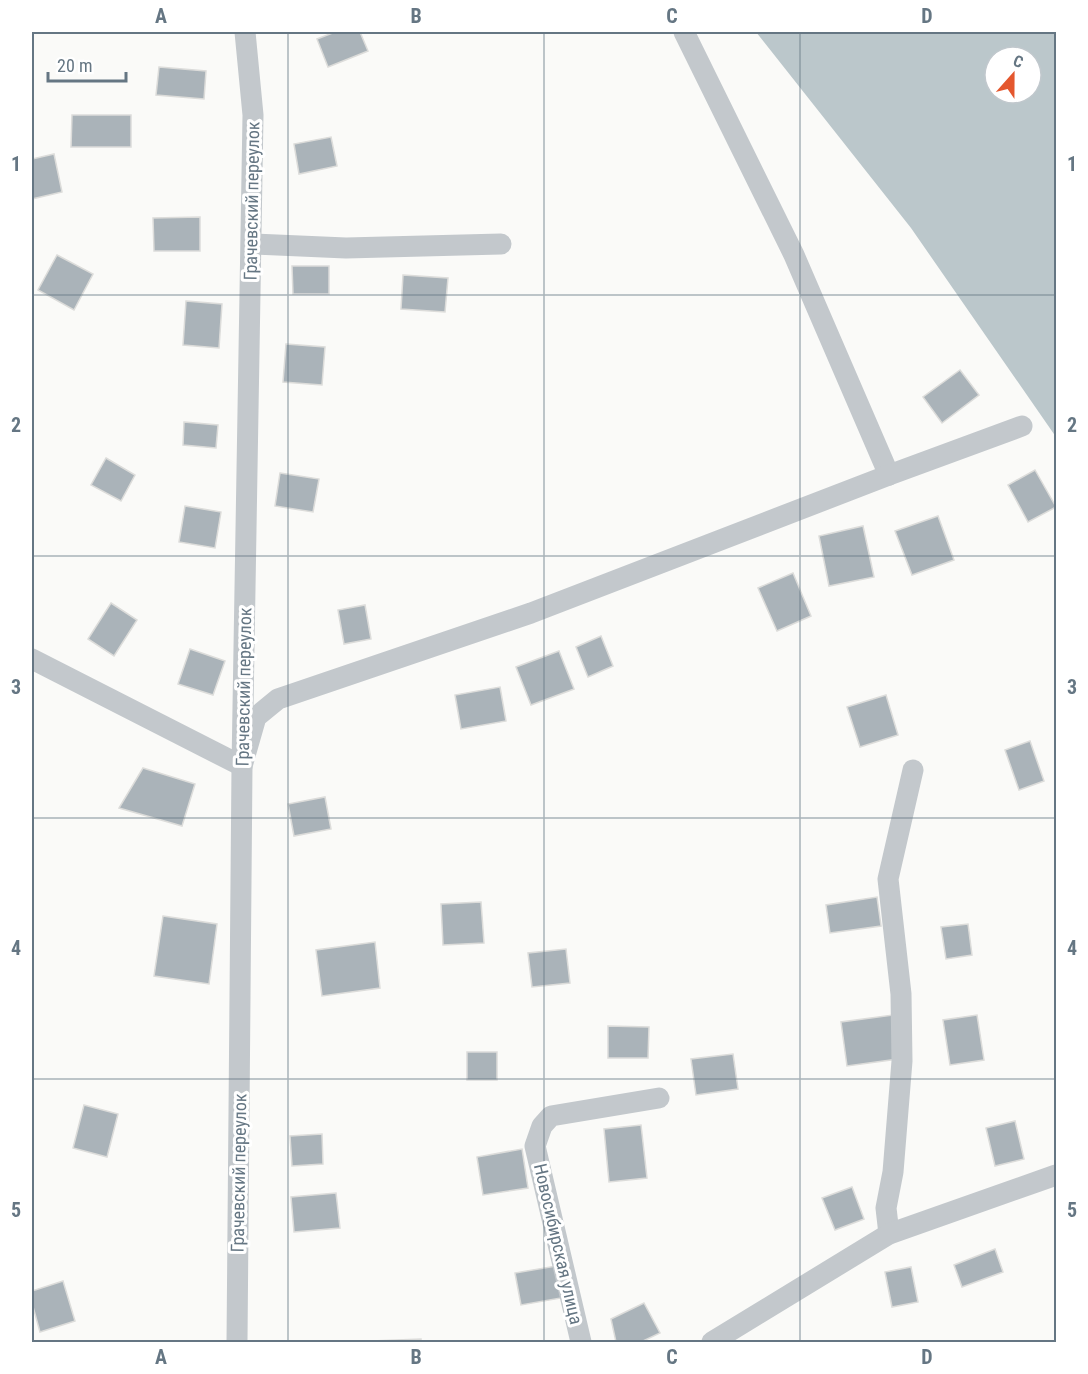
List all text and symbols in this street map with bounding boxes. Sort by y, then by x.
text: A [155,4,167,28]
text: B [410,4,422,28]
text: C [666,4,678,28]
text: D [921,4,933,28]
scale bar [48,45,126,83]
north arrow [983,45,1043,105]
text: С [1011,51,1026,72]
text: 20 m [57,55,92,76]
street label: Грачевский переулок [240,121,263,281]
text: 1 [11,152,21,176]
text: 1 [1067,152,1077,176]
text: 2 [11,413,21,437]
text: 2 [1067,413,1077,437]
street label: Грачевский переулок [232,607,255,767]
text: 3 [11,675,21,699]
text: 3 [1067,675,1077,699]
text: 4 [11,936,21,960]
text: 4 [1067,936,1077,960]
street label: Грачевский переулок [227,1093,250,1253]
street label: Новосибирская улица [530,1161,587,1326]
text: 5 [11,1198,21,1222]
text: 5 [1067,1198,1077,1222]
text: A [155,1345,167,1369]
text: B [410,1345,422,1369]
text: C [666,1345,678,1369]
text: D [921,1345,933,1369]

